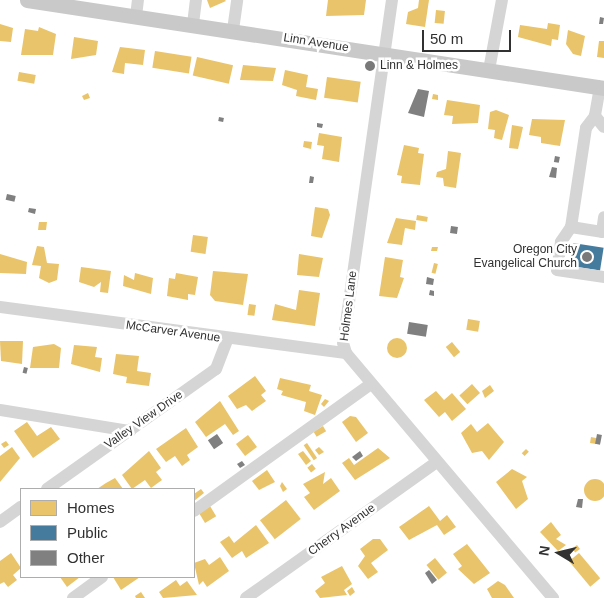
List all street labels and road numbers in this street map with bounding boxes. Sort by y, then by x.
street label: Linn Avenue [282,31,350,55]
street label: Holmes Lane [338,270,360,342]
street label: McCarver Avenue [125,318,221,346]
street label: Valley View Drive [102,388,186,452]
street label: Cherry Avenue [305,501,379,559]

